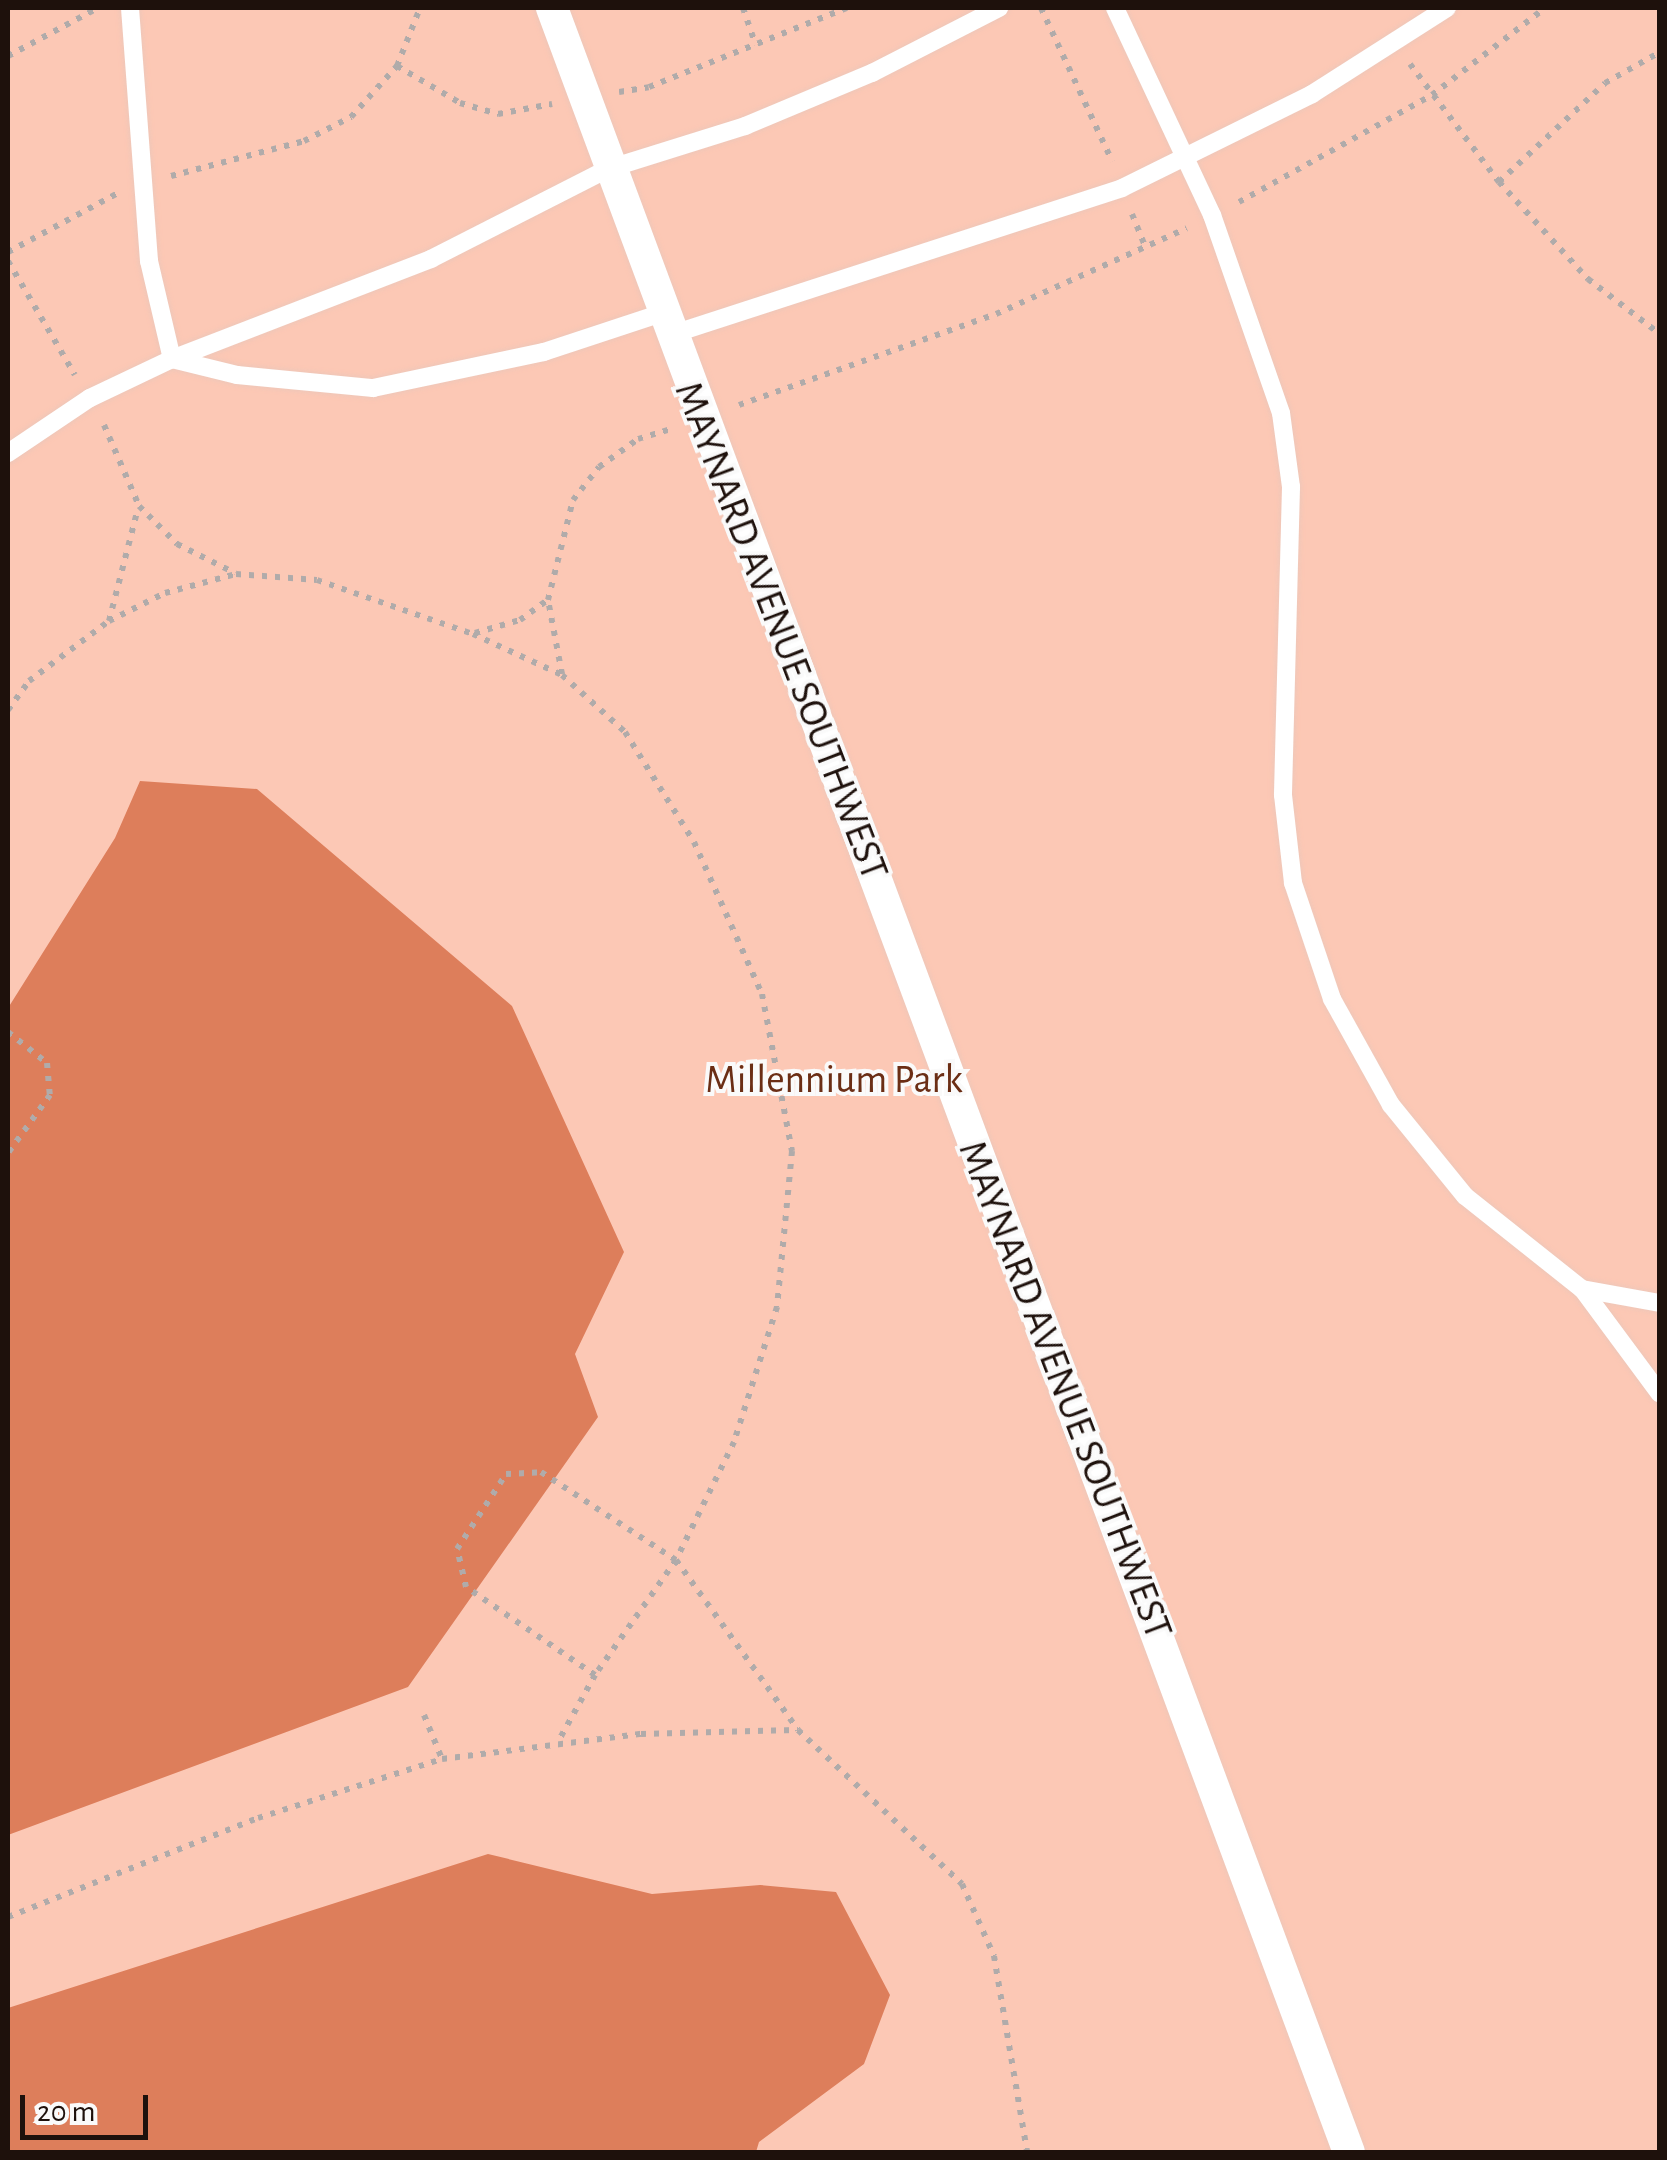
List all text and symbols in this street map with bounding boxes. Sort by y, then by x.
street label: MAYNARD AVENUE SOUTHWEST [664,375,898,887]
park label: Millennium Park [705,1056,963,1104]
street label: MAYNARD AVENUE SOUTHWEST [948,1134,1182,1646]
scale bar [25,2075,152,2137]
text: 20 m [37,2097,95,2127]

